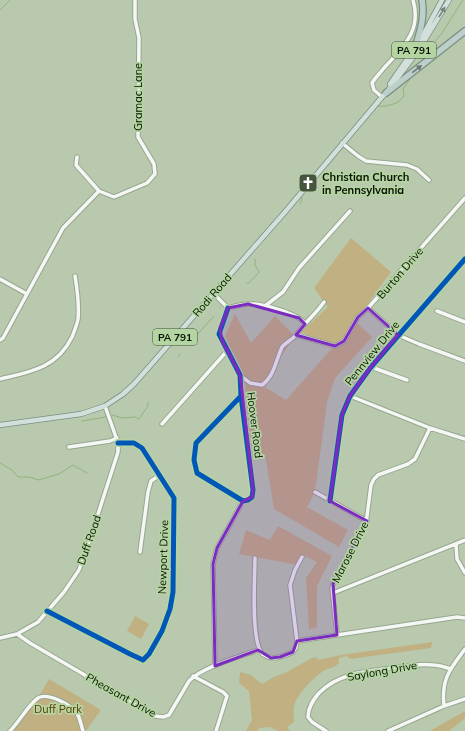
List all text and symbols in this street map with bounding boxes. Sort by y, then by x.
one-way arrow [438,7,446,17]
road number: PA 791 [392,42,436,58]
street label: Gramac Lane [131,63,145,131]
one-way arrow [411,64,422,73]
place label: Christian Church in Pennsylvania [322,170,409,197]
church icon: Christian Church in Pennsylvania [297,172,319,194]
street label: Burton Drive [374,244,426,302]
street label: Rodi Road [189,270,235,320]
street label: Pennview Drive [342,318,402,388]
road number: PA 791 [153,329,197,345]
street label: Hoover Road [244,391,266,459]
street label: Duff Road [74,513,104,567]
street label: Marose Drive [329,519,371,585]
street label: Newport Drive [155,520,171,594]
street label: Saylong Drive [346,658,418,684]
street label: Pheasant Drive [83,670,159,720]
park label: Duff Park [34,702,82,716]

